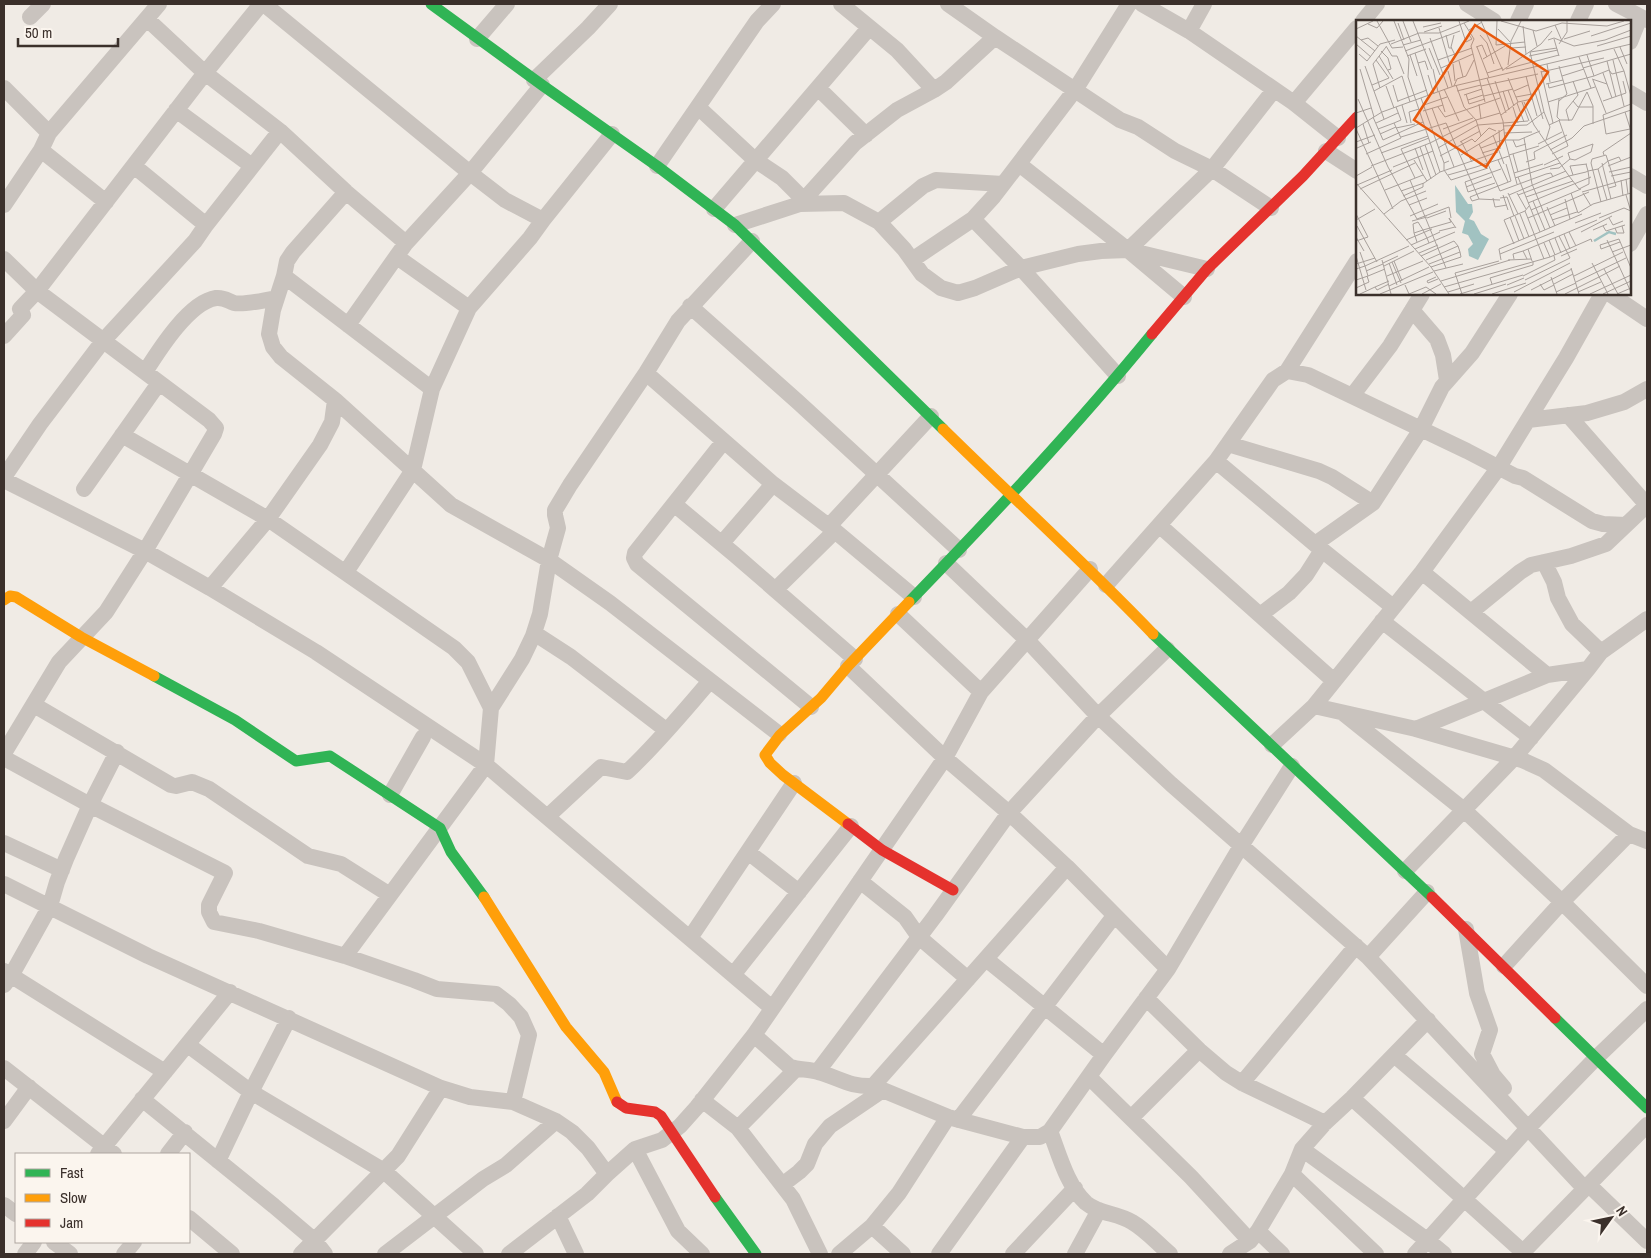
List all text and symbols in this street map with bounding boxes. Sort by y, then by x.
scale bar [18,15,118,47]
inset map [1356,20,1631,295]
text: 50 m [25,22,52,43]
legend [15,1153,190,1243]
text: Fast [60,1162,84,1183]
text: Slow [60,1187,87,1208]
north arrow [1586,1193,1636,1243]
text: N [1612,1203,1632,1219]
text: Jam [60,1212,83,1233]

